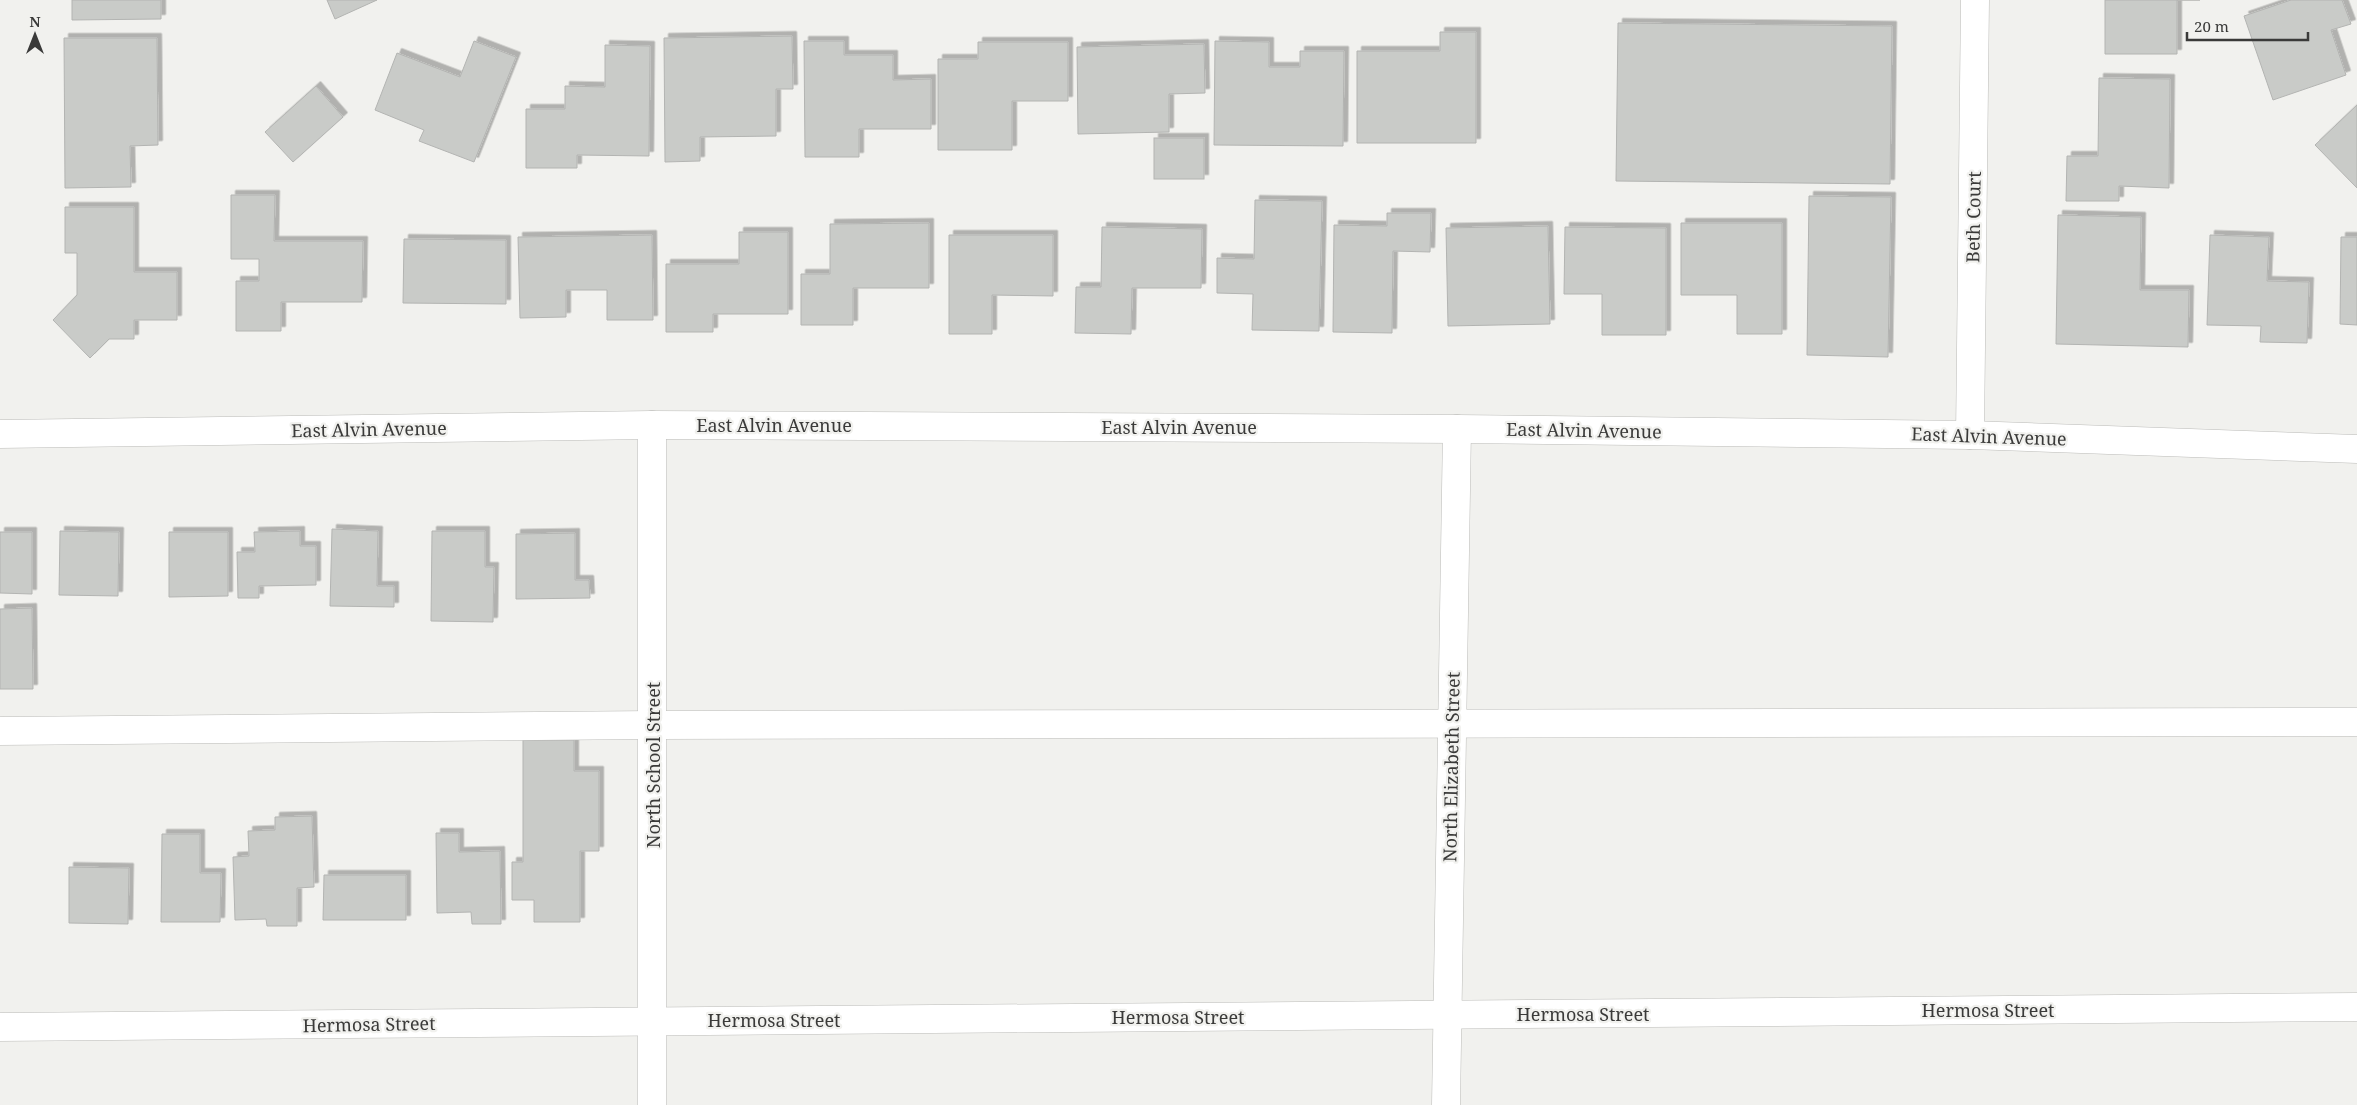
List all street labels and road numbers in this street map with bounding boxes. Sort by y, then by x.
street label: Beth Court [1960,171,1986,263]
street label: East Alvin Avenue [696,413,852,437]
street label: East Alvin Avenue [1101,415,1257,439]
street label: East Alvin Avenue [291,416,447,442]
street label: East Alvin Avenue [1506,417,1662,443]
street label: East Alvin Avenue [1911,421,2067,451]
street label: North Elizabeth Street [1437,672,1465,862]
street label: North School Street [641,682,665,848]
street label: Hermosa Street [1922,998,2054,1022]
street label: Hermosa Street [1517,1002,1649,1026]
street label: Hermosa Street [1112,1005,1244,1029]
street label: Hermosa Street [708,1008,840,1032]
street label: Hermosa Street [302,1011,436,1037]

